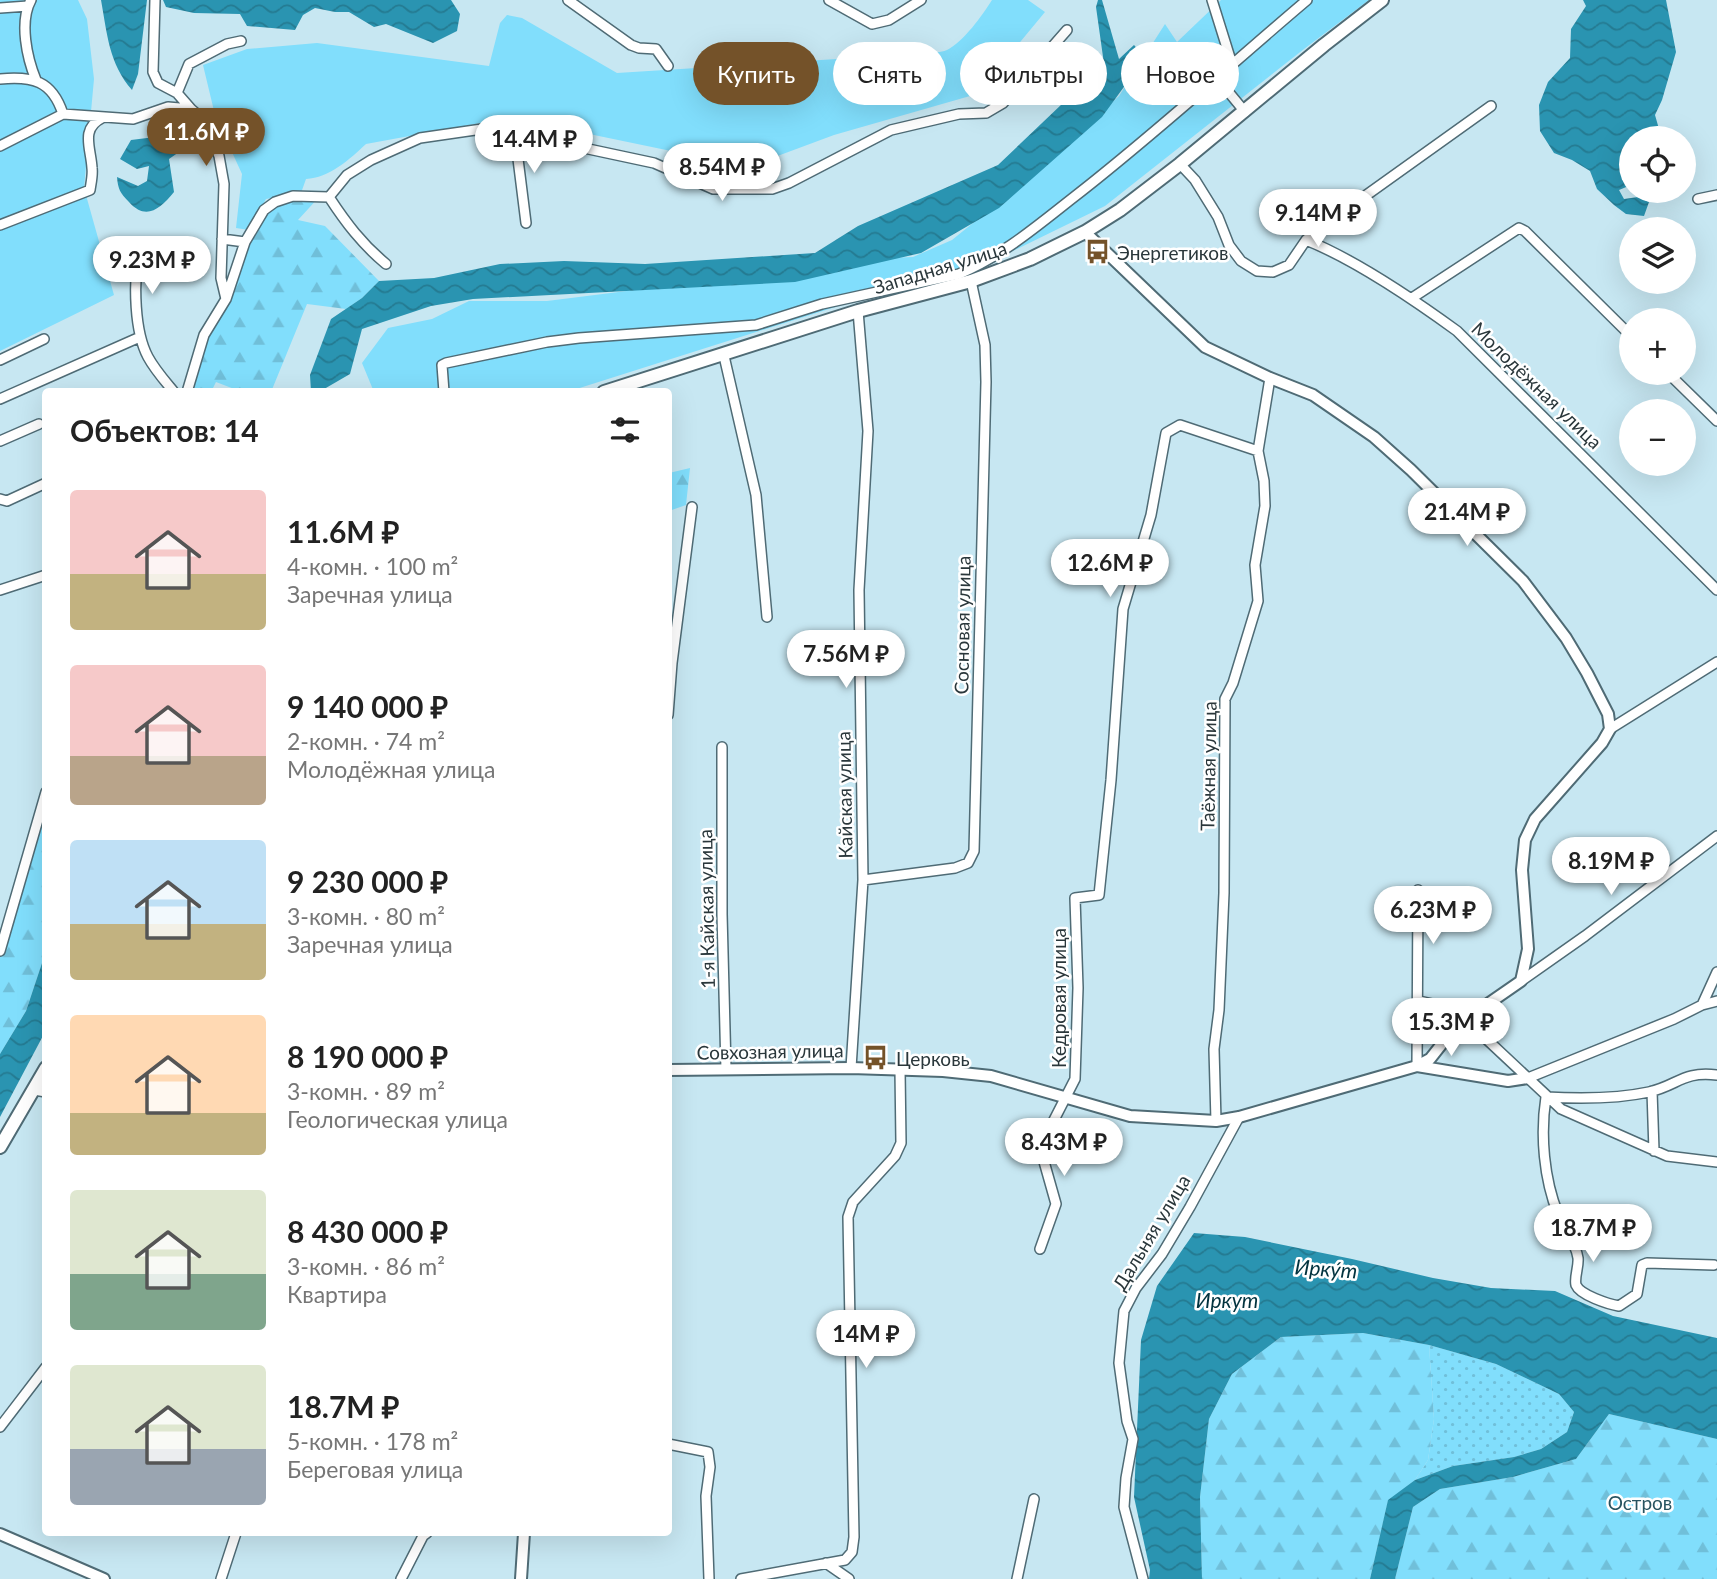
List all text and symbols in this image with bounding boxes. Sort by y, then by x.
chip: Купить [693,42,819,105]
chip: Снять [833,42,946,105]
chip: Фильтры [960,42,1107,105]
chip: Новое [1121,42,1239,105]
pin: 11.6M ₽ [141,108,271,168]
pin: 14.4M ₽ [469,116,599,175]
text: 11.6M ₽ [163,117,249,145]
text: 14.4M ₽ [491,124,577,152]
map controls [1619,126,1696,476]
button: locate [1619,126,1696,203]
pin: 8.54M ₽ [657,144,787,203]
text: 8.54M ₽ [679,152,765,180]
pin: 9.14M ₽ [1253,190,1383,249]
text: 9.14M ₽ [1275,198,1361,226]
button: layers [1619,217,1696,294]
pin: 9.23M ₽ [87,236,217,296]
street label: Западная улица [870,236,1010,298]
bus stop icon: Энергетиков [1083,238,1111,266]
place label: Энергетиков [1117,241,1229,264]
text: 9.23M ₽ [109,245,195,273]
button: + [1619,308,1696,385]
street label: Молодёжная улица [1467,317,1607,453]
button: − [1619,399,1696,476]
icon: filters [606,411,644,449]
text: Объектов: 14 [70,412,259,448]
pin: 21.4M ₽ [1402,489,1532,548]
text: 21.4M ₽ [1424,497,1510,525]
text: 11.6M ₽ [287,513,399,549]
icon: home [126,518,210,602]
pin: 12.6M ₽ [1045,540,1175,599]
text: 12.6M ₽ [1067,548,1153,576]
text: 4-комн. · 100 m² [287,552,458,580]
street label: Сосновая улица [949,555,975,695]
text: Заречная улица [287,580,453,608]
pin: 7.56M ₽ [781,630,911,690]
text: 7.56M ₽ [803,639,889,667]
text: 9 140 000 ₽ [287,688,448,724]
icon: home [126,693,210,777]
street label: Таёжная улица [1195,701,1221,831]
text: 2-комн. · 74 m² [287,727,445,755]
street label: Кайская улица [831,731,857,859]
text: Молодёжная улица [287,755,495,783]
street label: 1-я Кайская улица [693,829,719,989]
pin: 8.19M ₽ [1546,838,1676,897]
text: 8.19M ₽ [1568,846,1654,874]
text: 9 230 000 ₽ [287,863,448,899]
icon: home [126,868,210,952]
pin: 6.23M ₽ [1368,886,1498,946]
text: 6.23M ₽ [1390,895,1476,923]
text: 3-комн. · 80 m² [287,902,445,930]
street label: Кедровая улица [1047,928,1070,1068]
text: Заречная улица [287,930,453,958]
pin: 15.3M ₽ [1386,998,1516,1058]
text: 15.3M ₽ [1408,1007,1494,1035]
text: 8 190 000 ₽ [287,1038,448,1074]
street label: Совхозная улица [696,1038,844,1064]
icon: home [126,1043,210,1127]
bus stop icon: Церковь [862,1044,890,1072]
place label: Церковь [896,1047,970,1070]
text: 3-комн. · 89 m² [287,1077,445,1105]
text: Геологическая улица [287,1105,508,1133]
pin: 8.43M ₽ [999,1118,1129,1178]
text: 8.43M ₽ [1021,1127,1107,1155]
street label: Дальняя улица [1107,1170,1195,1294]
pin: 18.7M ₽ [1528,1204,1658,1264]
text: 8 430 000 ₽ [287,1213,448,1249]
text: 18.7M ₽ [1550,1213,1636,1241]
icon: home [126,1218,210,1302]
text: 3-комн. · 86 m² [287,1252,445,1280]
water label: Ирку́т [1294,1253,1358,1283]
text: Квартира [287,1280,387,1308]
water label: Иркут [1196,1287,1258,1312]
pin: 14M ₽ [817,1310,915,1370]
text: 14M ₽ [832,1319,900,1347]
text: 18.7M ₽ [287,1388,399,1424]
icon: home [126,1393,210,1477]
text: 5-комн. · 178 m² [287,1427,458,1455]
text: Береговая улица [287,1455,463,1483]
park label: Остров [1608,1491,1672,1514]

